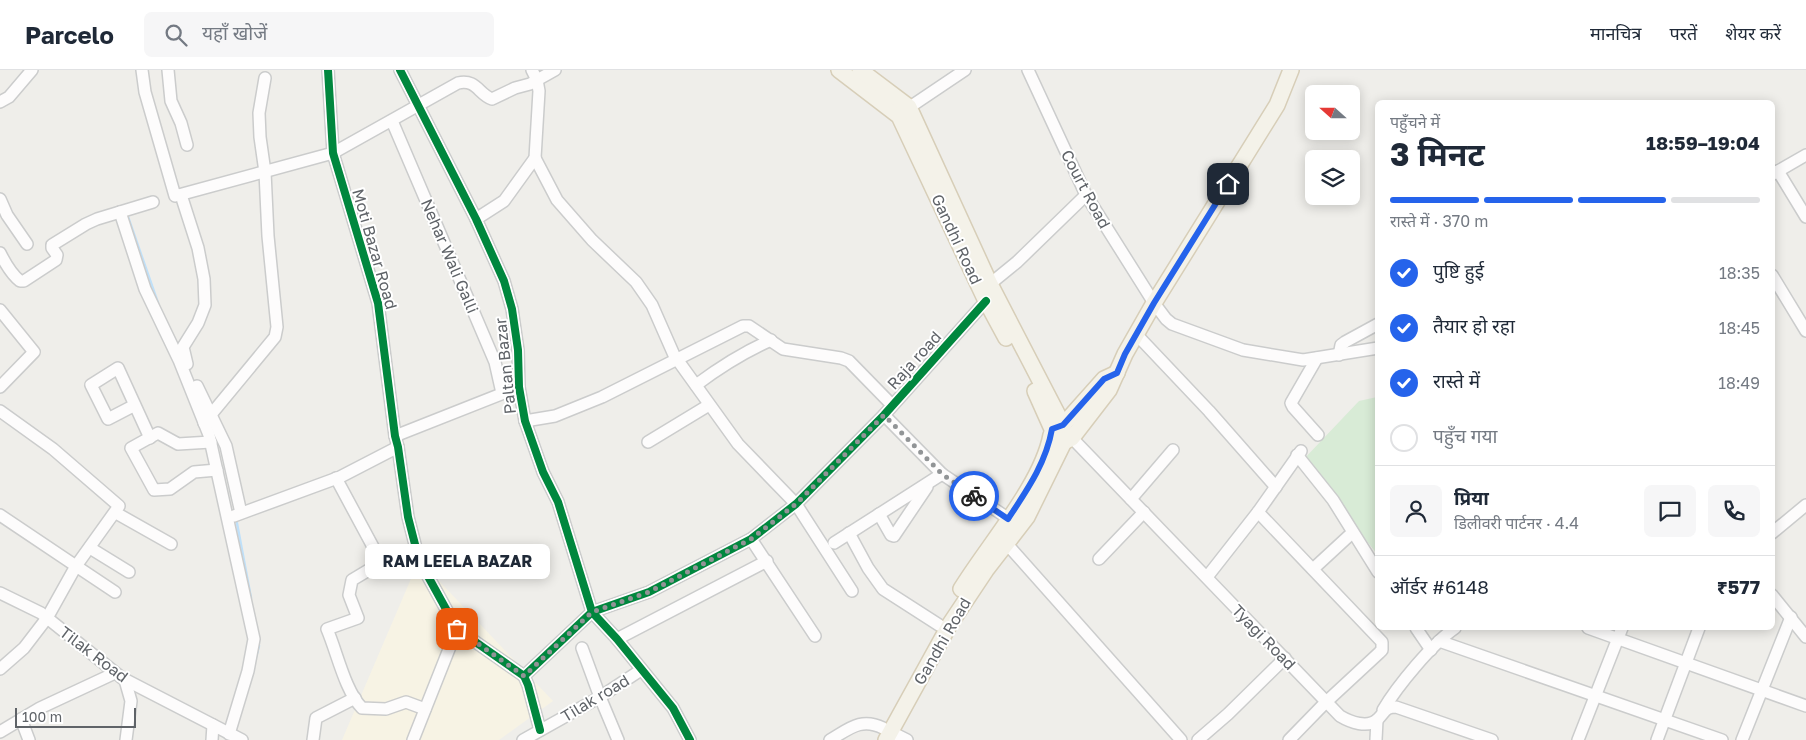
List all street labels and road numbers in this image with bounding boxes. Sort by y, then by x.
street label: Court Road [1057,146,1115,232]
street label: Moti Bazar Road [348,186,402,312]
street label: Gandhi Road [927,191,987,287]
street label: Nehar Wali Galli [417,196,483,316]
street label: Paltan Bazar [490,317,520,415]
street label: Raja road [883,327,945,393]
street label: Gandhi Road [909,594,975,688]
street label: Tyagi Road [1228,600,1300,674]
street label: Tilak Road [56,622,132,686]
street label: Tilak road [557,670,633,726]

